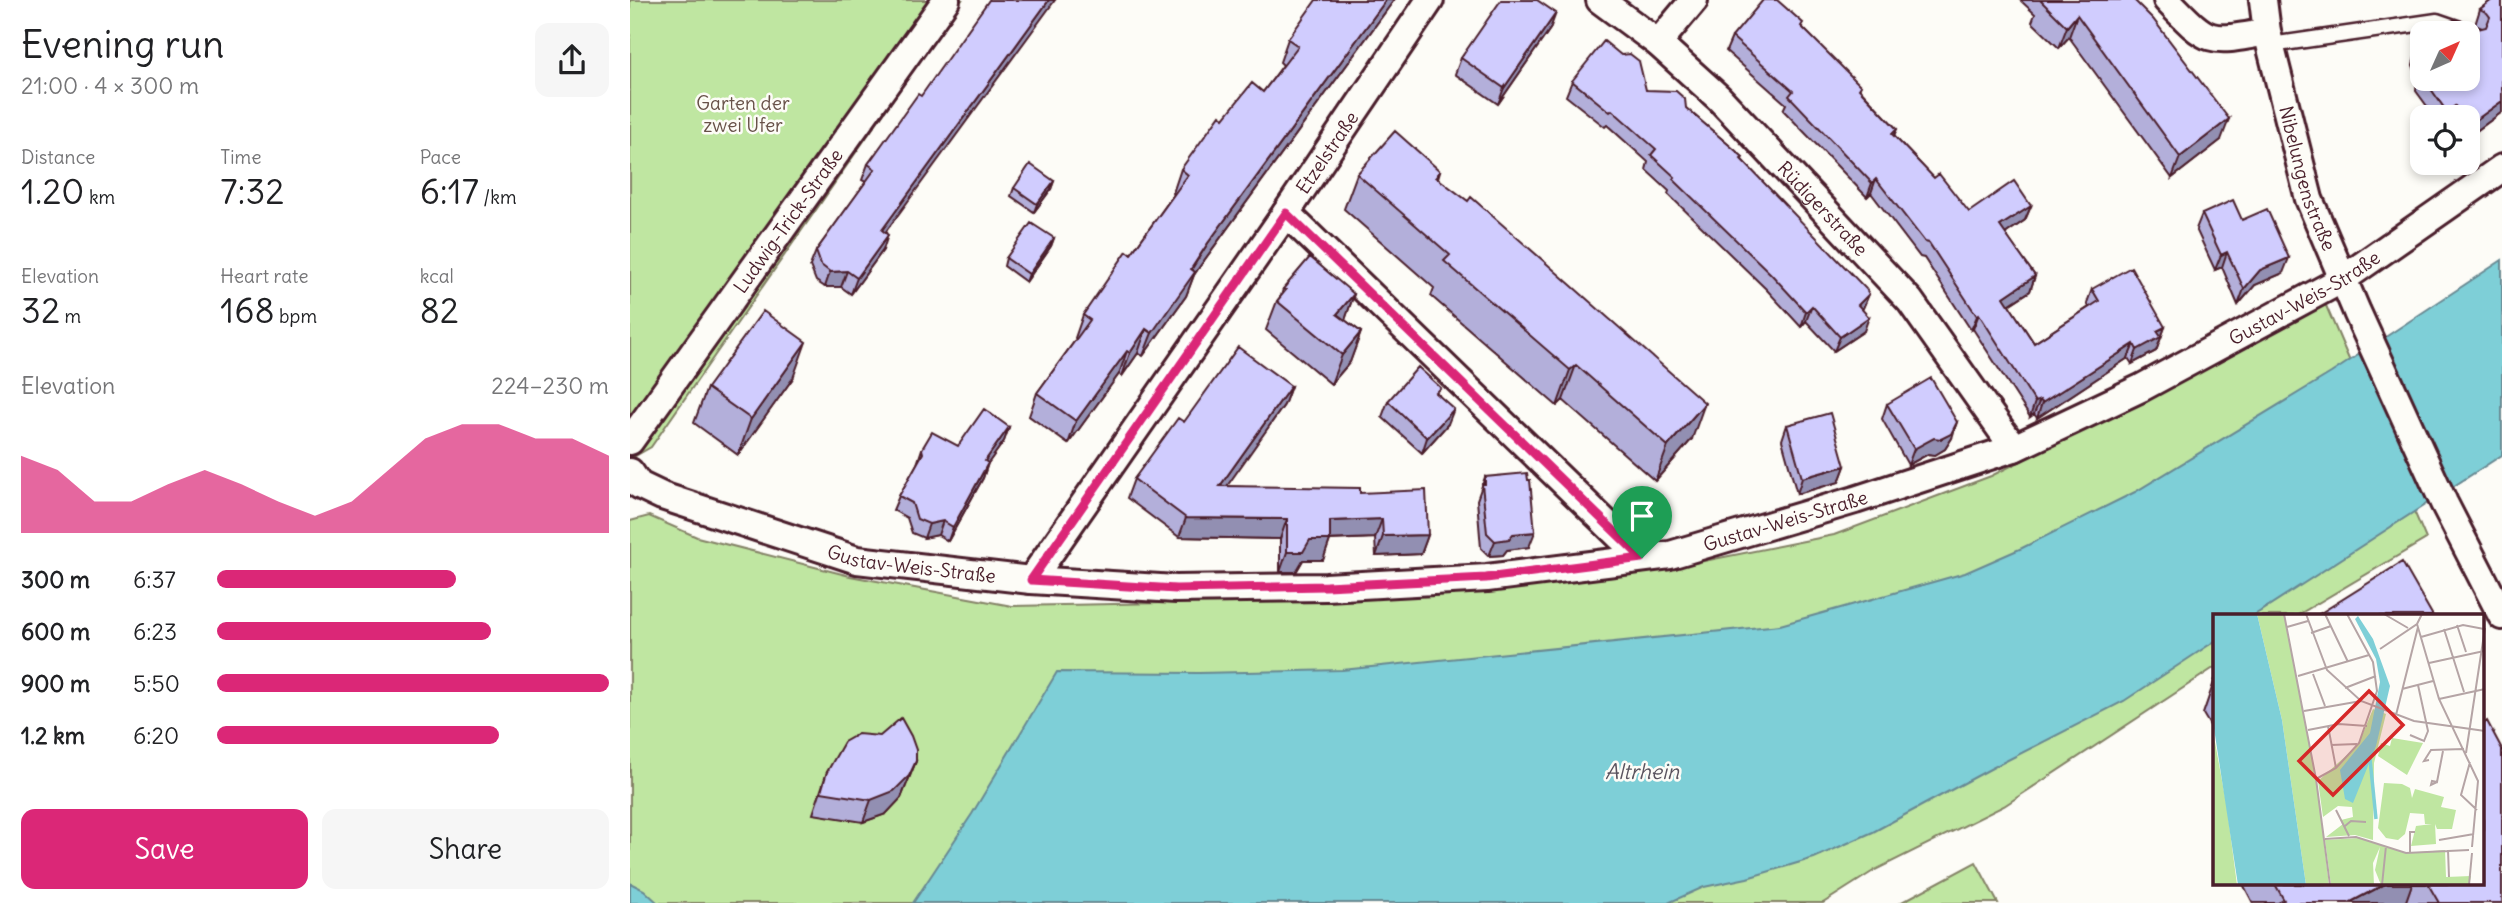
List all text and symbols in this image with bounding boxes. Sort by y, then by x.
text: Evening run [21,21,224,68]
north arrow [2410,21,2480,91]
map controls [2410,21,2480,175]
button: share [535,23,609,97]
text: 21:00 · 4 × 300 m [21,71,199,100]
park label: Garten der zwei Ufer [696,91,790,137]
street label: Nibelungenstraße [2274,103,2341,254]
button: locate [2410,105,2480,175]
street label: Etzelstraße [1290,106,1363,198]
street label: Ludwig-Trick-Straße [728,144,848,298]
text: Distance [21,145,95,169]
text: Time [220,145,261,169]
text: Pace [420,145,461,169]
street label: Rüdigerstraße [1773,156,1873,261]
text: 1.20 [21,169,84,213]
text: 7:32 [220,169,284,213]
text: 6:17 [420,169,479,213]
text: km [84,185,115,209]
text: /km [479,185,517,209]
street label: Gustav-Weis-Straße [2225,245,2384,350]
text: Elevation [21,264,99,288]
text: Heart rate [220,264,308,288]
text: kcal [420,264,454,288]
text: 32 [21,288,60,332]
text: 168 [220,288,275,332]
text: 82 [420,288,459,332]
text: m [60,304,81,328]
text: bpm [275,304,317,328]
text: Elevation [21,371,115,400]
text: 224–230 m [491,371,609,400]
street label: Gustav-Weis-Straße [1700,485,1871,556]
pin [1612,486,1672,558]
icon: arrive [1623,497,1661,535]
street label: Gustav-Weis-Straße [824,539,997,588]
text: 300 m [21,565,90,594]
text: 6:37 [133,565,176,594]
inset map [2213,614,2484,886]
text: 600 m [21,617,90,646]
text: 6:23 [133,617,177,646]
text: 900 m [21,669,90,698]
text: 5:50 [133,669,180,698]
text: 1.2 km [21,721,85,750]
text: 6:20 [133,721,179,750]
water label: Altrhein [1605,758,1680,785]
button: Save [21,809,308,889]
button: Share [322,809,609,889]

